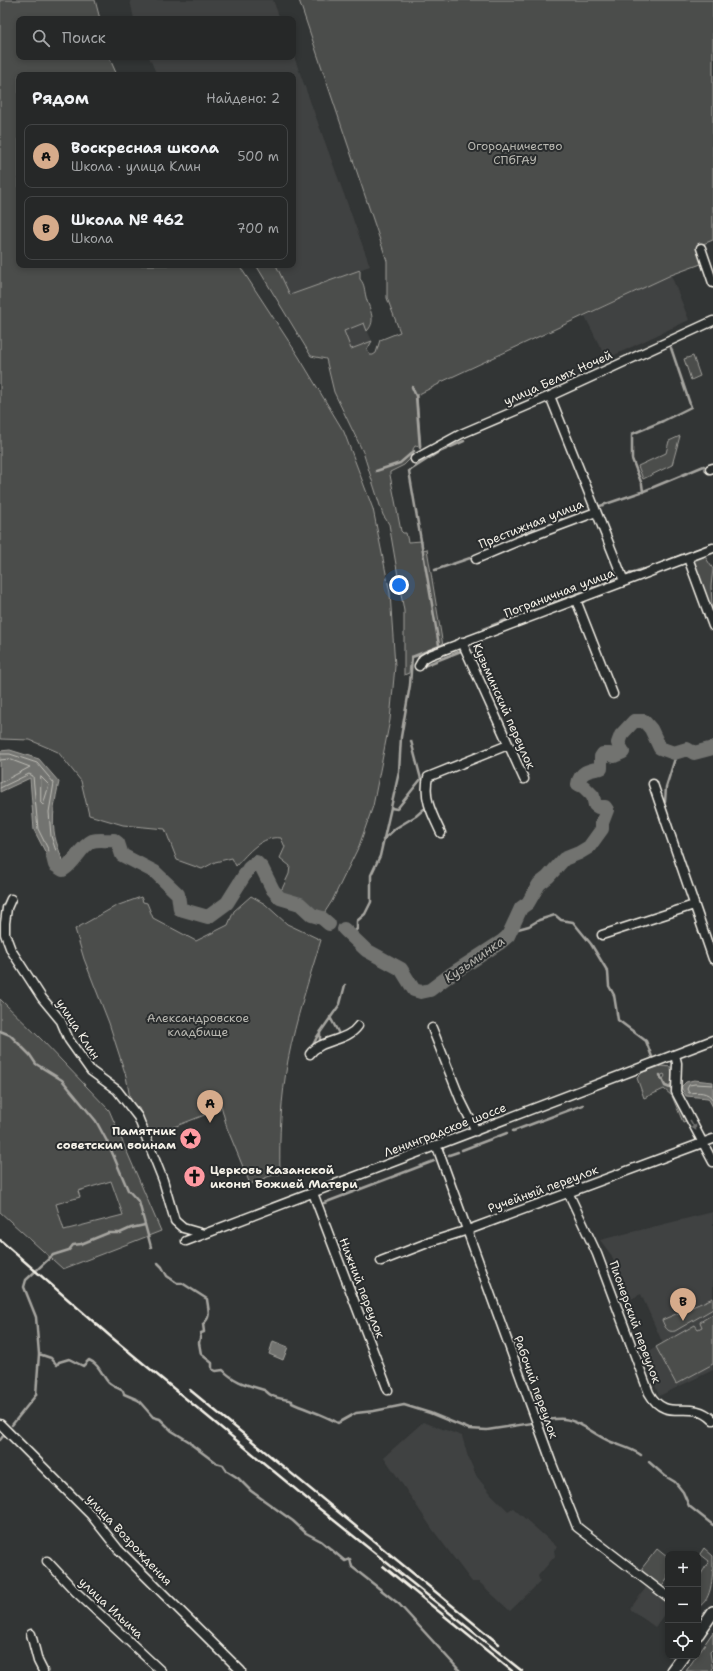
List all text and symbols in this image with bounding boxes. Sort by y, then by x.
search box [16,16,296,60]
icon: search [30,27,52,49]
text: Поиск [62,28,106,48]
text: Рядом [32,87,89,109]
text: Найдено: 2 [206,90,280,107]
text: Воскресная школа [71,138,219,158]
park label: Огородничество СПбГАУ [468,138,562,168]
text: A [41,148,51,165]
text: 500 m [237,148,279,165]
text: Школа · улица Клин [71,158,201,175]
text: Школа № 462 [71,210,184,230]
text: B [42,220,50,237]
text: 700 m [236,220,279,237]
text: Школа [71,230,113,247]
street label: улица Белых Ночей [501,347,615,409]
street label: Престижная улица [476,496,586,552]
street label: Пограничная улица [502,564,617,621]
your location [389,575,409,595]
street label: Кузьминский переулок [469,641,539,772]
water label: Кузьминка [441,932,508,986]
street label: улица Клин [52,995,104,1063]
park label: Александровское кладбище [147,1010,249,1040]
pin: A [197,1090,223,1123]
street label: Ленинградское шоссе [381,1099,509,1161]
one-way arrow [690,1119,697,1130]
place label: Памятник советским воинам [56,1123,176,1153]
place icon: Памятник советским воинам [178,1125,204,1151]
street label: Ручейный переулок [486,1161,601,1216]
place label: Церковь Казанской иконы Божией Матери [210,1162,358,1192]
church icon: Церковь Казанской иконы Божией Матери [181,1164,207,1190]
street label: Нижний переулок [335,1235,389,1341]
street label: Пионерский переулок [605,1259,665,1386]
pin: B [670,1288,696,1321]
street label: Рабочий переулок [510,1333,562,1441]
street label: улица Возрождения [82,1491,176,1589]
map controls [665,1551,701,1659]
button: + [665,1551,701,1587]
street label: улица Ильича [75,1574,147,1642]
button: − [665,1587,701,1623]
button: locate [665,1623,701,1659]

